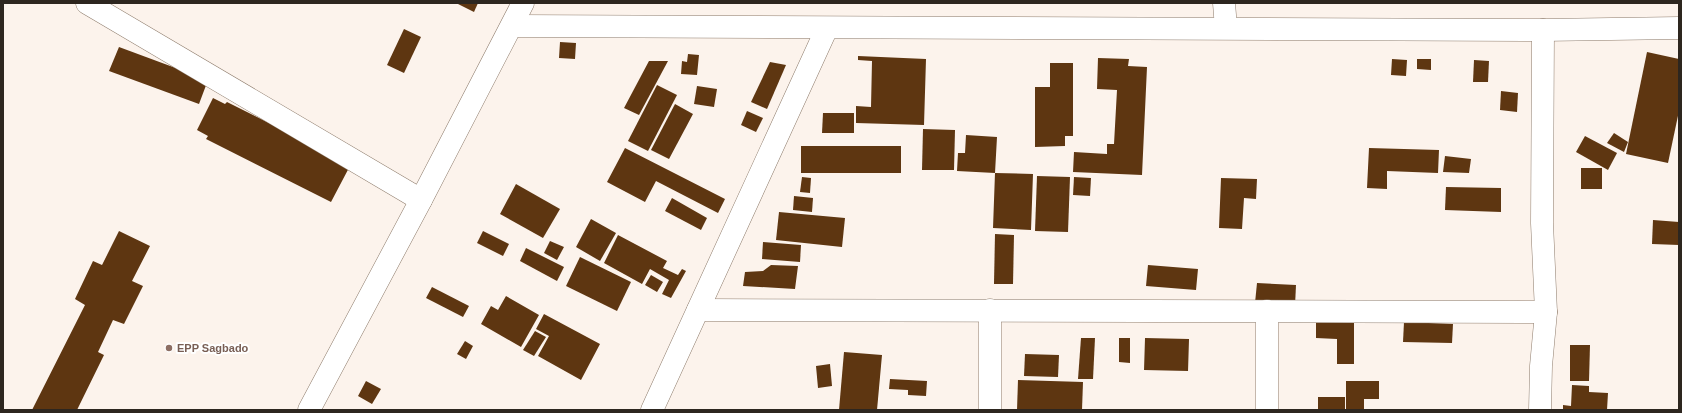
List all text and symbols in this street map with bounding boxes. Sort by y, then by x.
place label: EPP Sagbado [177,342,249,354]
marker: EPP Sagbado [164,343,174,353]

